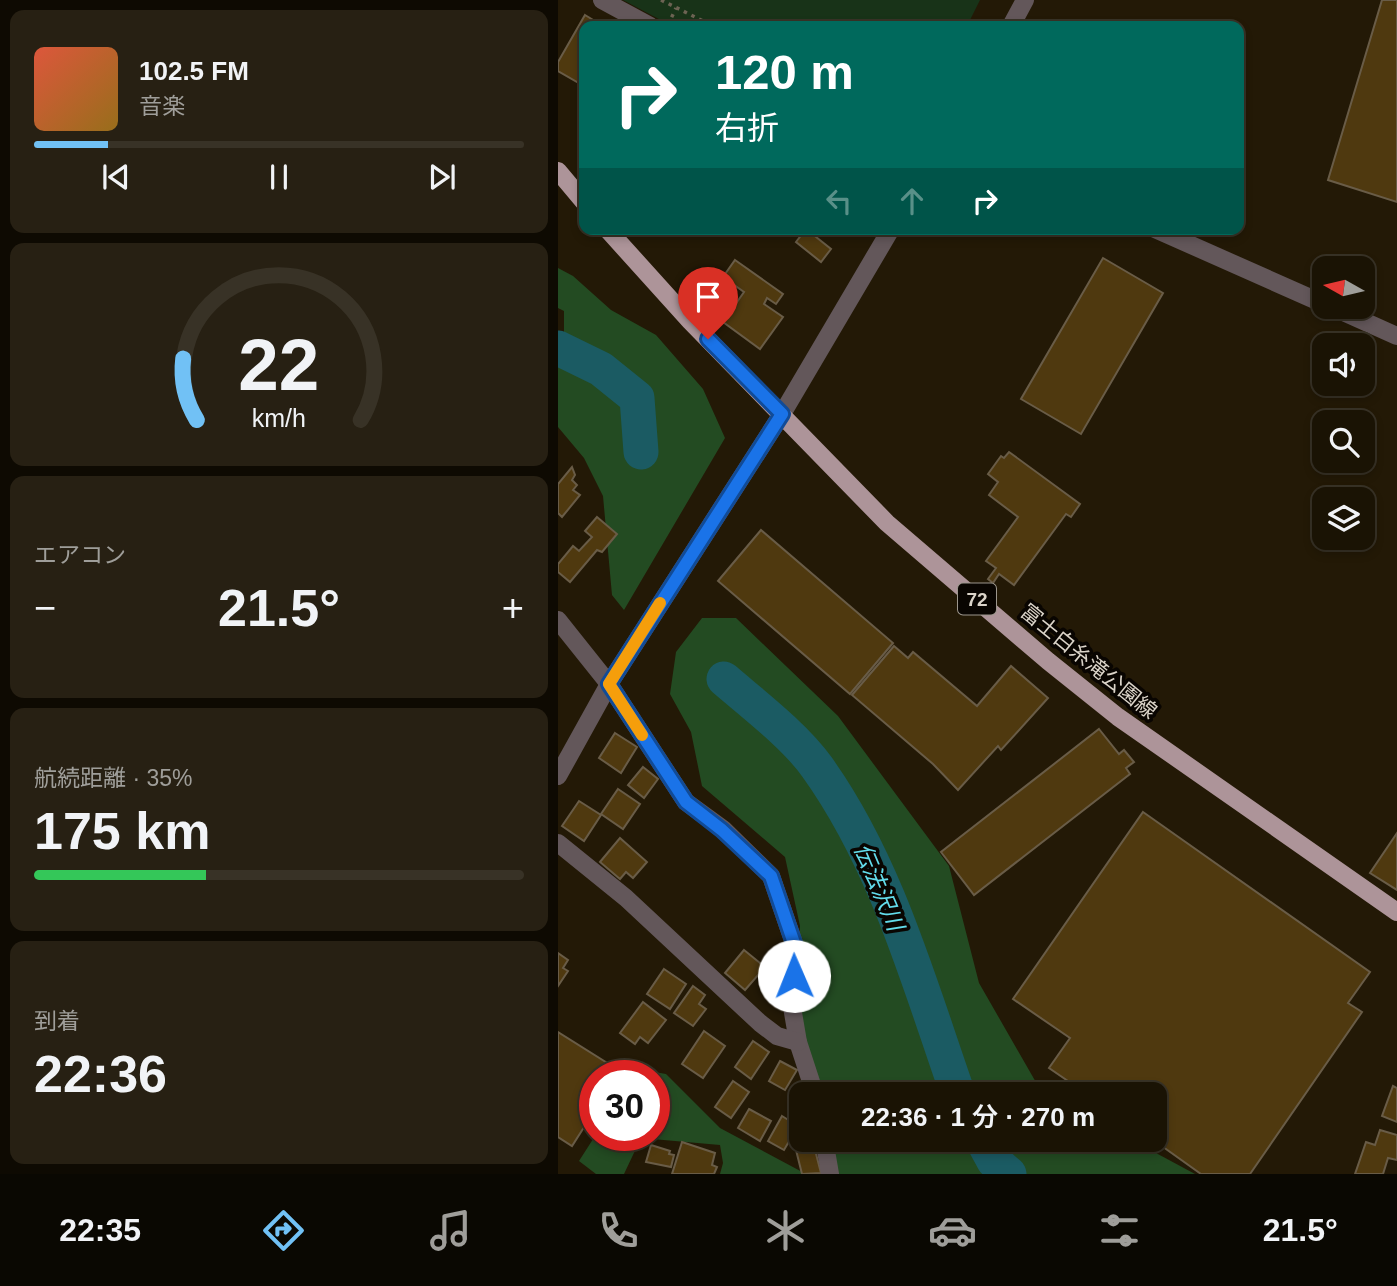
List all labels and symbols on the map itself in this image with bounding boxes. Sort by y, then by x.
north arrow [1312,256,1375,318]
pin [678,267,738,339]
road number: 72 [958,584,996,614]
street label: 富士白糸滝公園線 [1016,599,1162,723]
water label: 伝法沢川 [849,840,910,937]
position arrow [757,939,831,1013]
speed limit sign: 30 [579,1060,670,1151]

